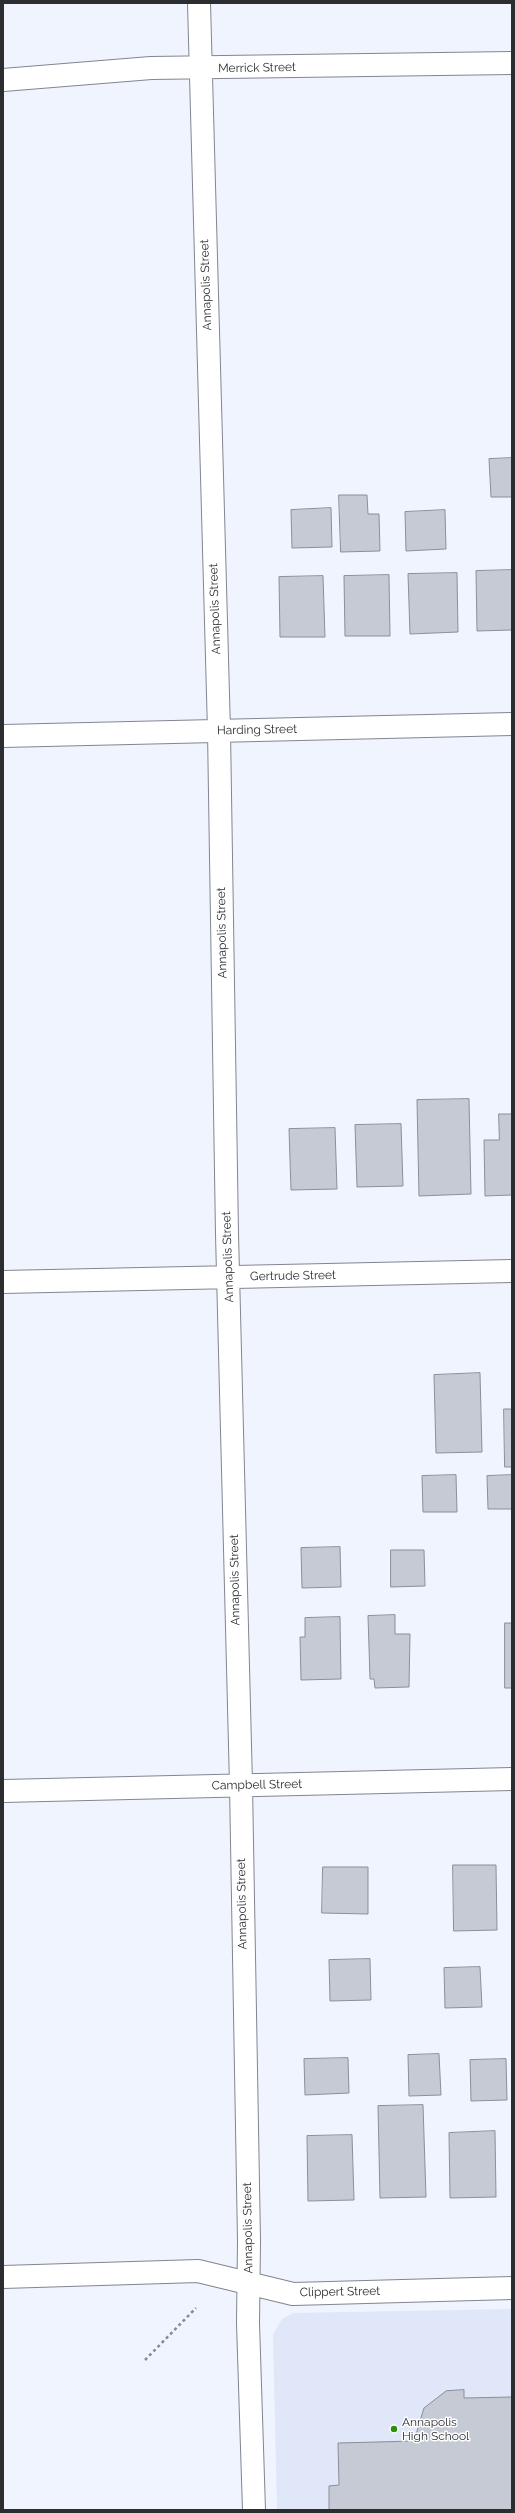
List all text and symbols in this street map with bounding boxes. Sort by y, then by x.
street label: Merrick Street [218,60,296,76]
street label: Annapolis Street [197,239,215,331]
street label: Annapolis Street [206,563,224,655]
street label: Harding Street [217,722,297,738]
street label: Annapolis Street [214,887,230,979]
street label: Annapolis Street [219,1211,237,1303]
street label: Gertrude Street [250,1268,336,1284]
street label: Annapolis Street [227,1534,243,1626]
street label: Campbell Street [212,1777,302,1793]
street label: Annapolis Street [234,1858,250,1950]
street label: Annapolis Street [240,2182,256,2274]
street label: Clippert Street [300,2284,380,2300]
place label: Annapolis High School [402,2415,469,2443]
marker: Annapolis High School [389,2424,399,2434]

